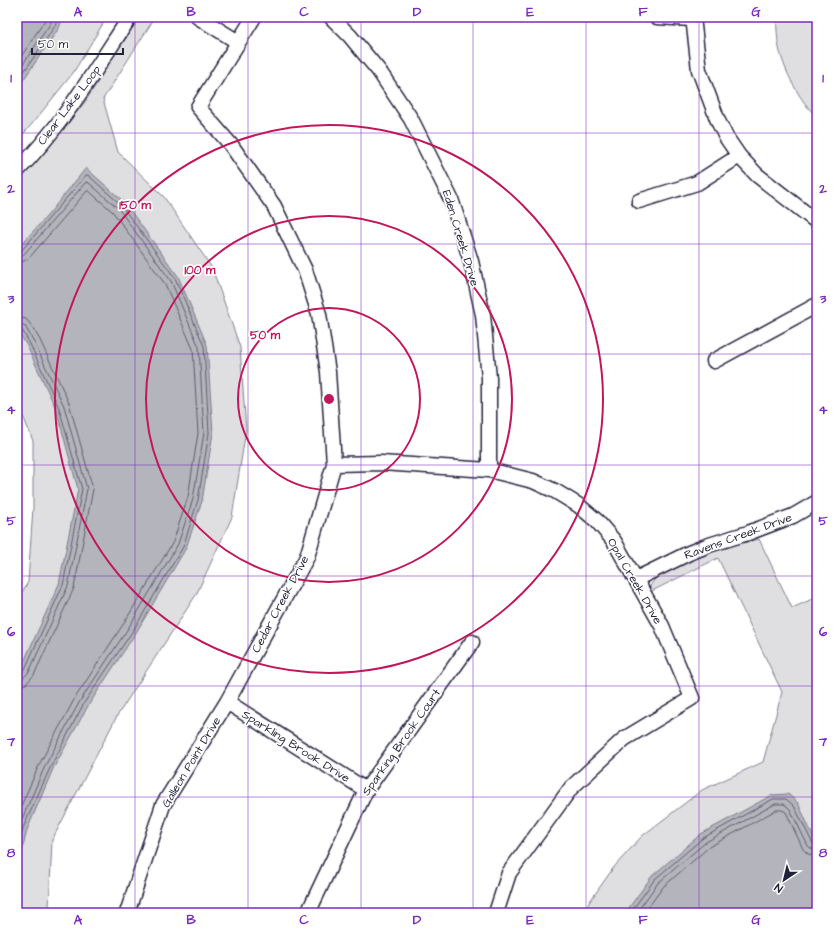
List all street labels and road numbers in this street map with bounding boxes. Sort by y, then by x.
street label: Clear Lake Loop [34,62,105,149]
street label: Eden Creek Drive [438,188,483,289]
street label: Ravens Creek Drive [682,509,795,564]
street label: Opal Creek Drive [603,535,666,628]
street label: Cedar Creek Drive [248,552,314,656]
street label: Sparking Brook Court [358,685,446,800]
street label: Sparkling Brook Drive [238,706,354,788]
street label: Galleon Point Drive [158,713,226,811]

